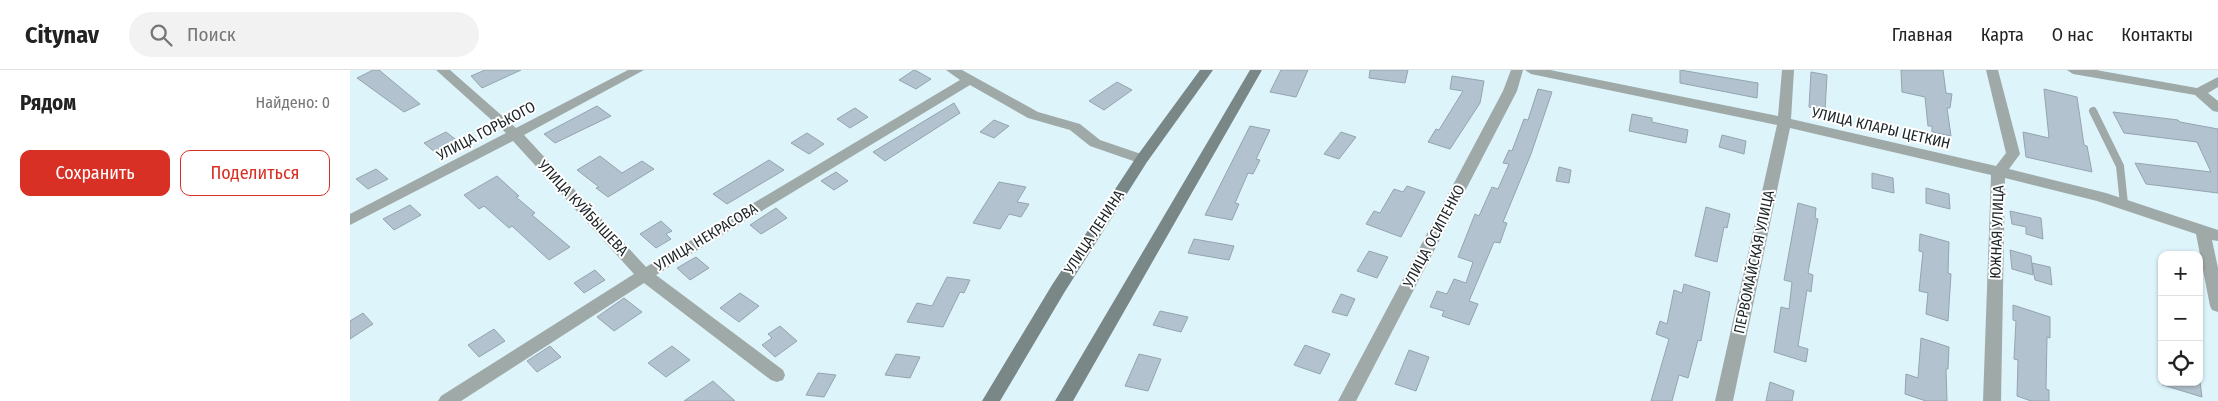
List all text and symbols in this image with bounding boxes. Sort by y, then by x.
search box [129,12,479,57]
text: Citynav [25,21,99,49]
icon: search [147,21,175,49]
text: Поиск [187,23,236,46]
text: Главная [1892,24,1953,46]
text: Карта [1981,24,2024,46]
text: О нас [2052,24,2093,46]
text: Контакты [2121,24,2193,46]
text: Рядом [20,90,76,116]
text: Найдено: 0 [256,93,330,112]
street label: УЛИЦА ГОРЬКОГО [433,97,538,165]
street label: УЛИЦА КЛАРЫ ЦЕТКИН [1809,103,1952,153]
button: Сохранить [20,150,170,196]
button: Поделиться [180,150,330,196]
street label: УЛИЦА КУЙБЫШЕВА [533,156,632,260]
street label: УЛИЦА ОСИПЕНКО [1399,181,1469,291]
street label: ЮЖНАЯ УЛИЦА [1986,185,2008,279]
street label: УЛИЦА ЛЕНИНА [1060,187,1128,278]
street label: ПЕРВОМАЙСКАЯ УЛИЦА [1730,189,1778,335]
street label: УЛИЦА НЕКРАСОВА [650,199,761,275]
map controls [2158,251,2203,386]
button: + [2158,251,2203,296]
button: − [2158,296,2203,341]
button: locate [2158,341,2203,386]

